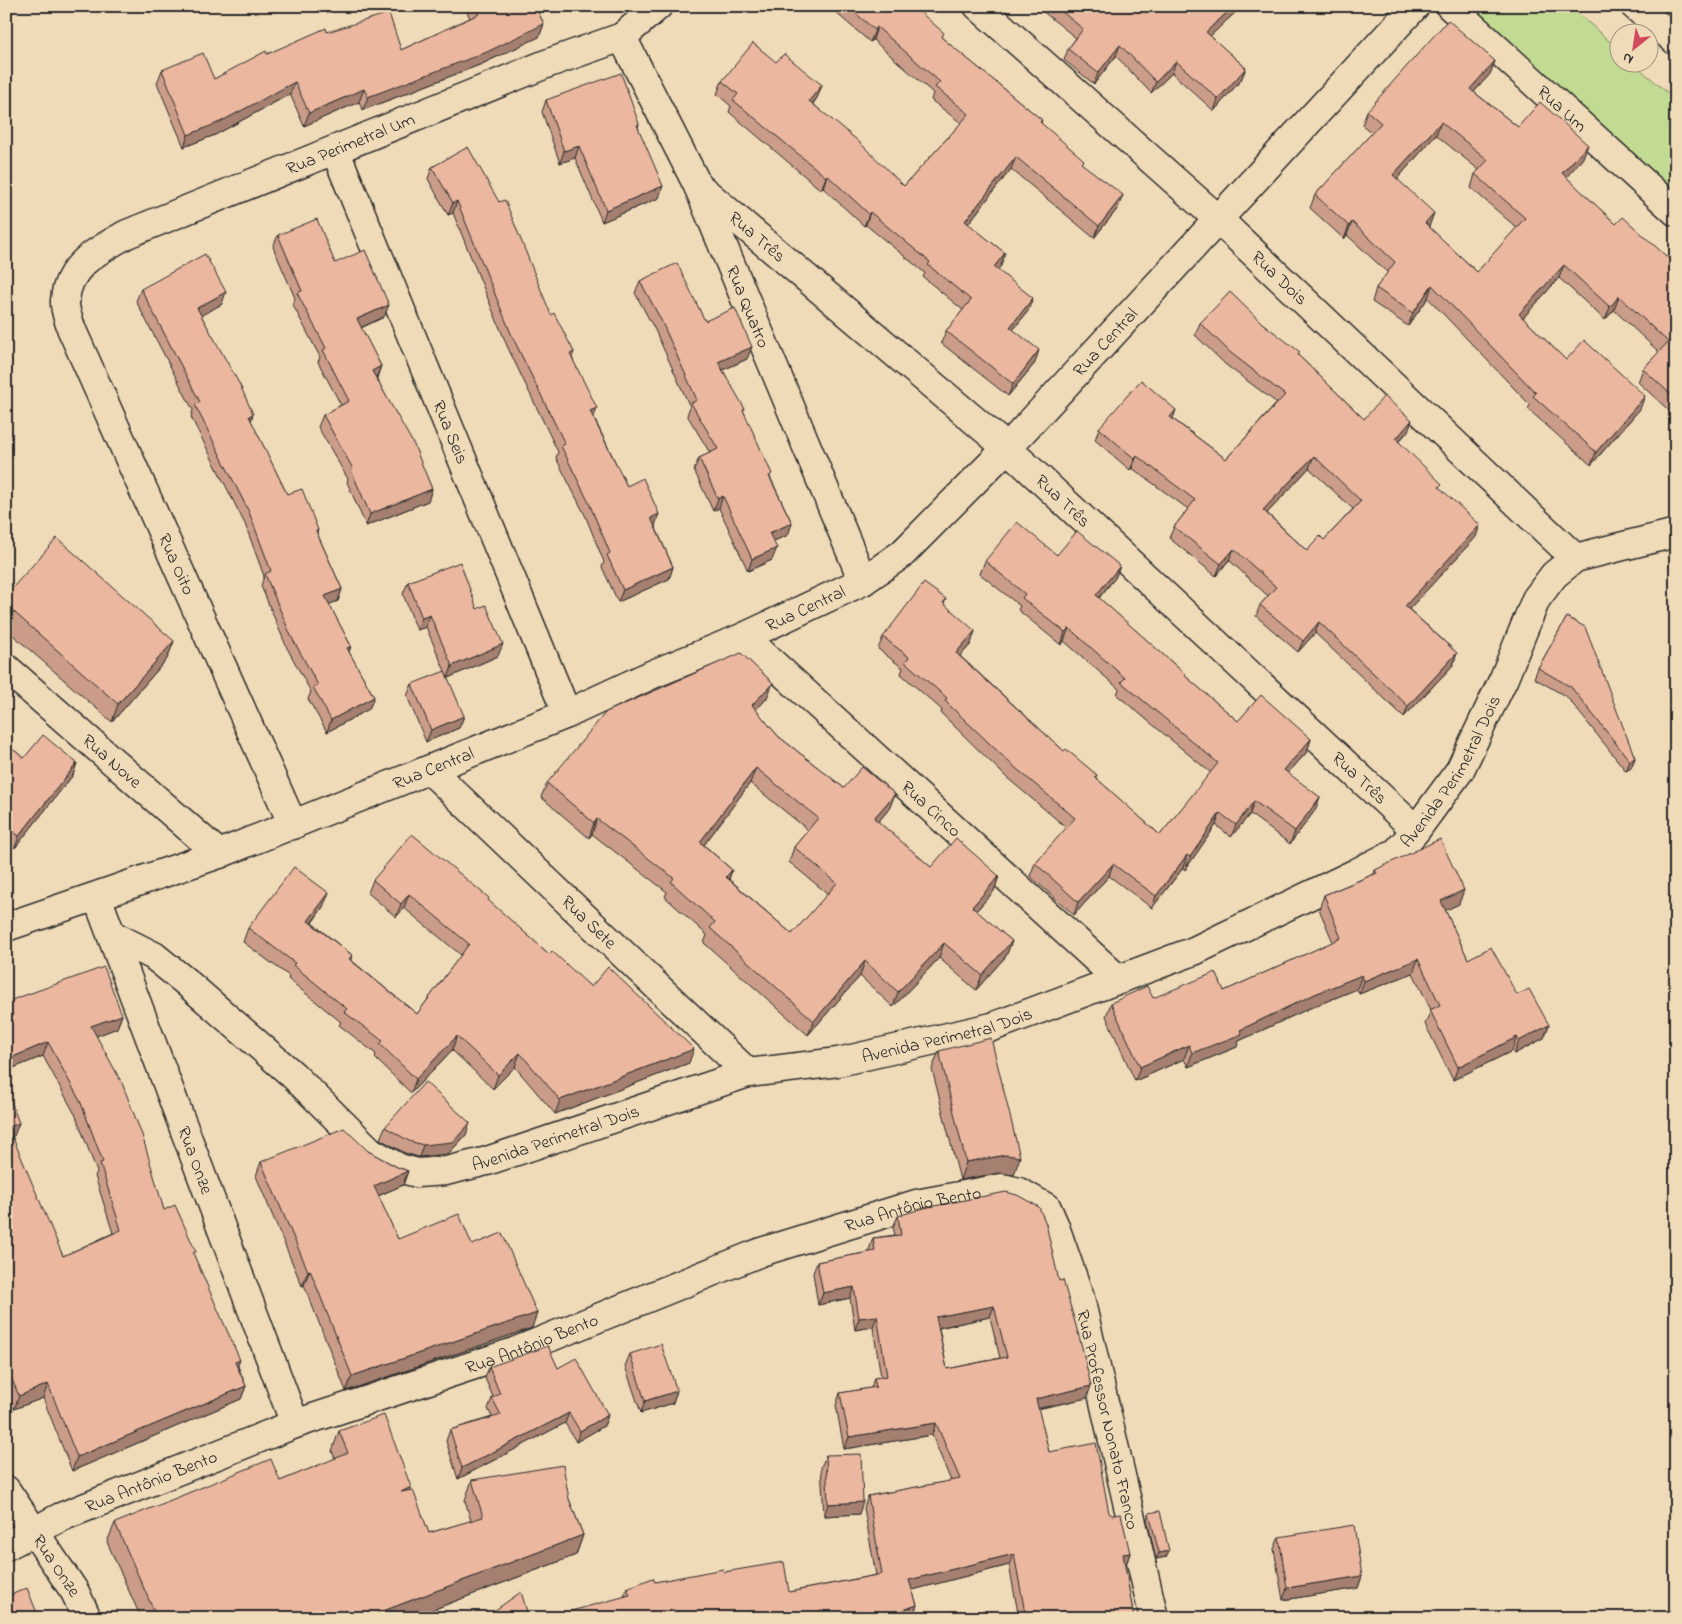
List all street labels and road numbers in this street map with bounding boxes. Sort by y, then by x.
street label: Rua Um [1530,80,1592,140]
street label: Rua Perimetral Um [283,107,419,183]
street label: Rua Três [722,206,790,270]
street label: Rua Dois [1244,246,1312,312]
street label: Rua Quatro [718,262,775,353]
street label: Rua Central [1068,303,1145,383]
street label: Rua Seis [425,397,474,469]
street label: Rua Três [1028,469,1095,535]
street label: Rua Oito [150,530,200,600]
street label: Rua Central [762,580,850,640]
street label: Avenida Perimetral Dois [1395,692,1509,854]
street label: Rua Nove [75,729,147,796]
street label: Rua Central [389,742,479,798]
street label: Rua Três [1325,746,1392,812]
street label: Rua Cinco [894,775,966,844]
street label: Rua Sete [554,890,622,957]
street label: Avenida Perimetral Dois [859,1002,1037,1071]
street label: Avenida Perimetral Dois [469,1099,643,1179]
street label: Rua Onze [169,1123,219,1199]
street label: Rua Antônio Bento [842,1181,984,1240]
street label: Rua Professor Nonato Franco [1068,1307,1144,1532]
street label: Rua Antônio Bento [462,1308,603,1382]
street label: Rua Antônio Bento [82,1445,222,1521]
street label: Rua Onze [25,1530,86,1604]

